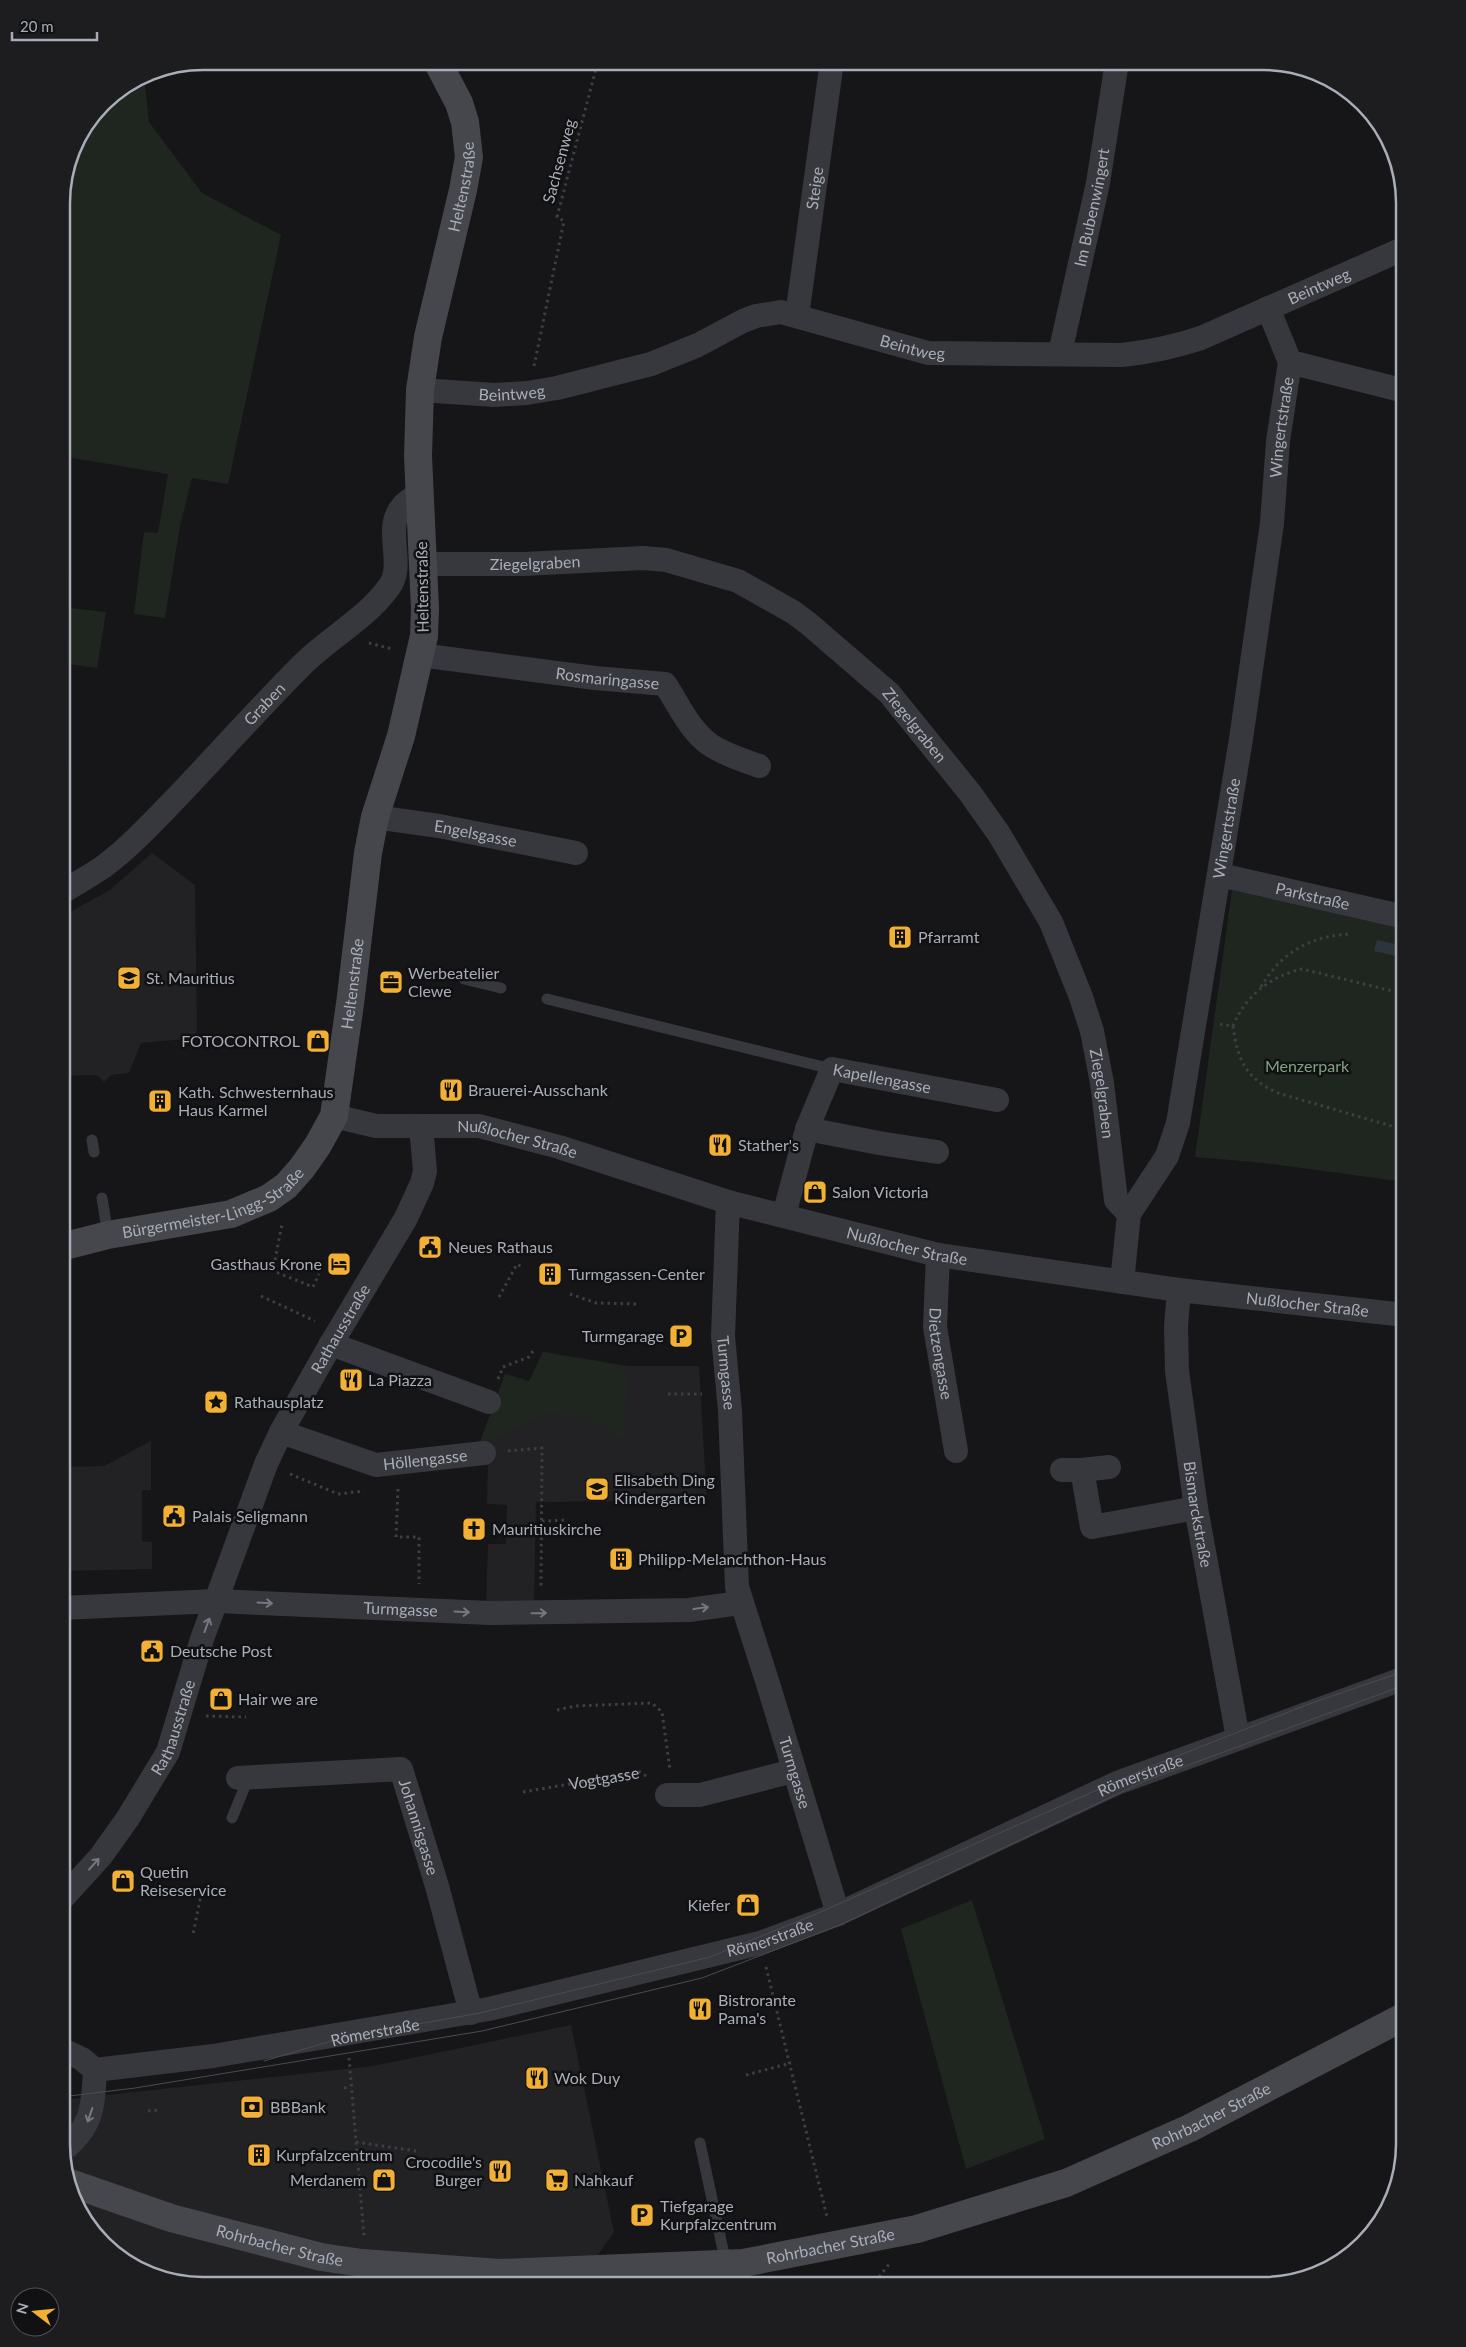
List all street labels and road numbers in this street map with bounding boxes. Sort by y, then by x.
street label: Sachsenweg [538,117,579,205]
street label: Heltenstraße [443,141,478,234]
street label: Im Bubenwingert [1070,146,1112,268]
street label: Steige [802,166,826,211]
street label: Beintweg [1284,263,1353,308]
street label: Beintweg [878,330,945,362]
street label: Wingertstraße [1265,375,1297,478]
street label: Beintweg [478,380,546,404]
street label: Heltenstraße [411,541,432,633]
street label: Ziegelgraben [490,551,581,573]
street label: Rosmaringasse [555,663,660,692]
street label: Graben [239,678,289,729]
street label: Ziegelgraben [879,683,951,766]
street label: Wingertstraße [1208,777,1243,880]
street label: Engelsgasse [433,815,519,850]
street label: Parkstraße [1274,878,1352,913]
street label: Heltenstraße [337,937,367,1030]
street label: Ziegelgraben [1087,1047,1119,1139]
street label: Kapellengasse [832,1059,933,1096]
street label: Nußlocher Straße [457,1116,580,1161]
street label: Bürgermeister-Lingg-Straße [120,1163,307,1241]
street label: Nußlocher Straße [845,1222,969,1268]
street label: Rathausstraße [306,1280,374,1377]
street label: Nußlocher Straße [1245,1287,1370,1320]
street label: Dietzengasse [925,1307,957,1401]
street label: Turmgasse [714,1335,740,1411]
street label: Höllengasse [382,1445,468,1473]
street label: Bismarckstraße [1181,1460,1217,1569]
street label: Turmgasse [363,1597,438,1620]
street label: Rathausstraße [146,1677,198,1778]
street label: Turmgasse [776,1734,815,1811]
street label: Römerstraße [1094,1750,1185,1800]
street label: Vogtgasse [567,1762,641,1793]
street label: Johannisgasse [396,1776,443,1877]
street label: Römerstraße [725,1914,816,1960]
street label: Römerstraße [328,2014,421,2050]
street label: Rohrbacher Straße [1149,2078,1273,2153]
street label: Rohrbacher Straße [214,2220,345,2269]
street label: Rohrbacher Straße [765,2224,896,2267]

